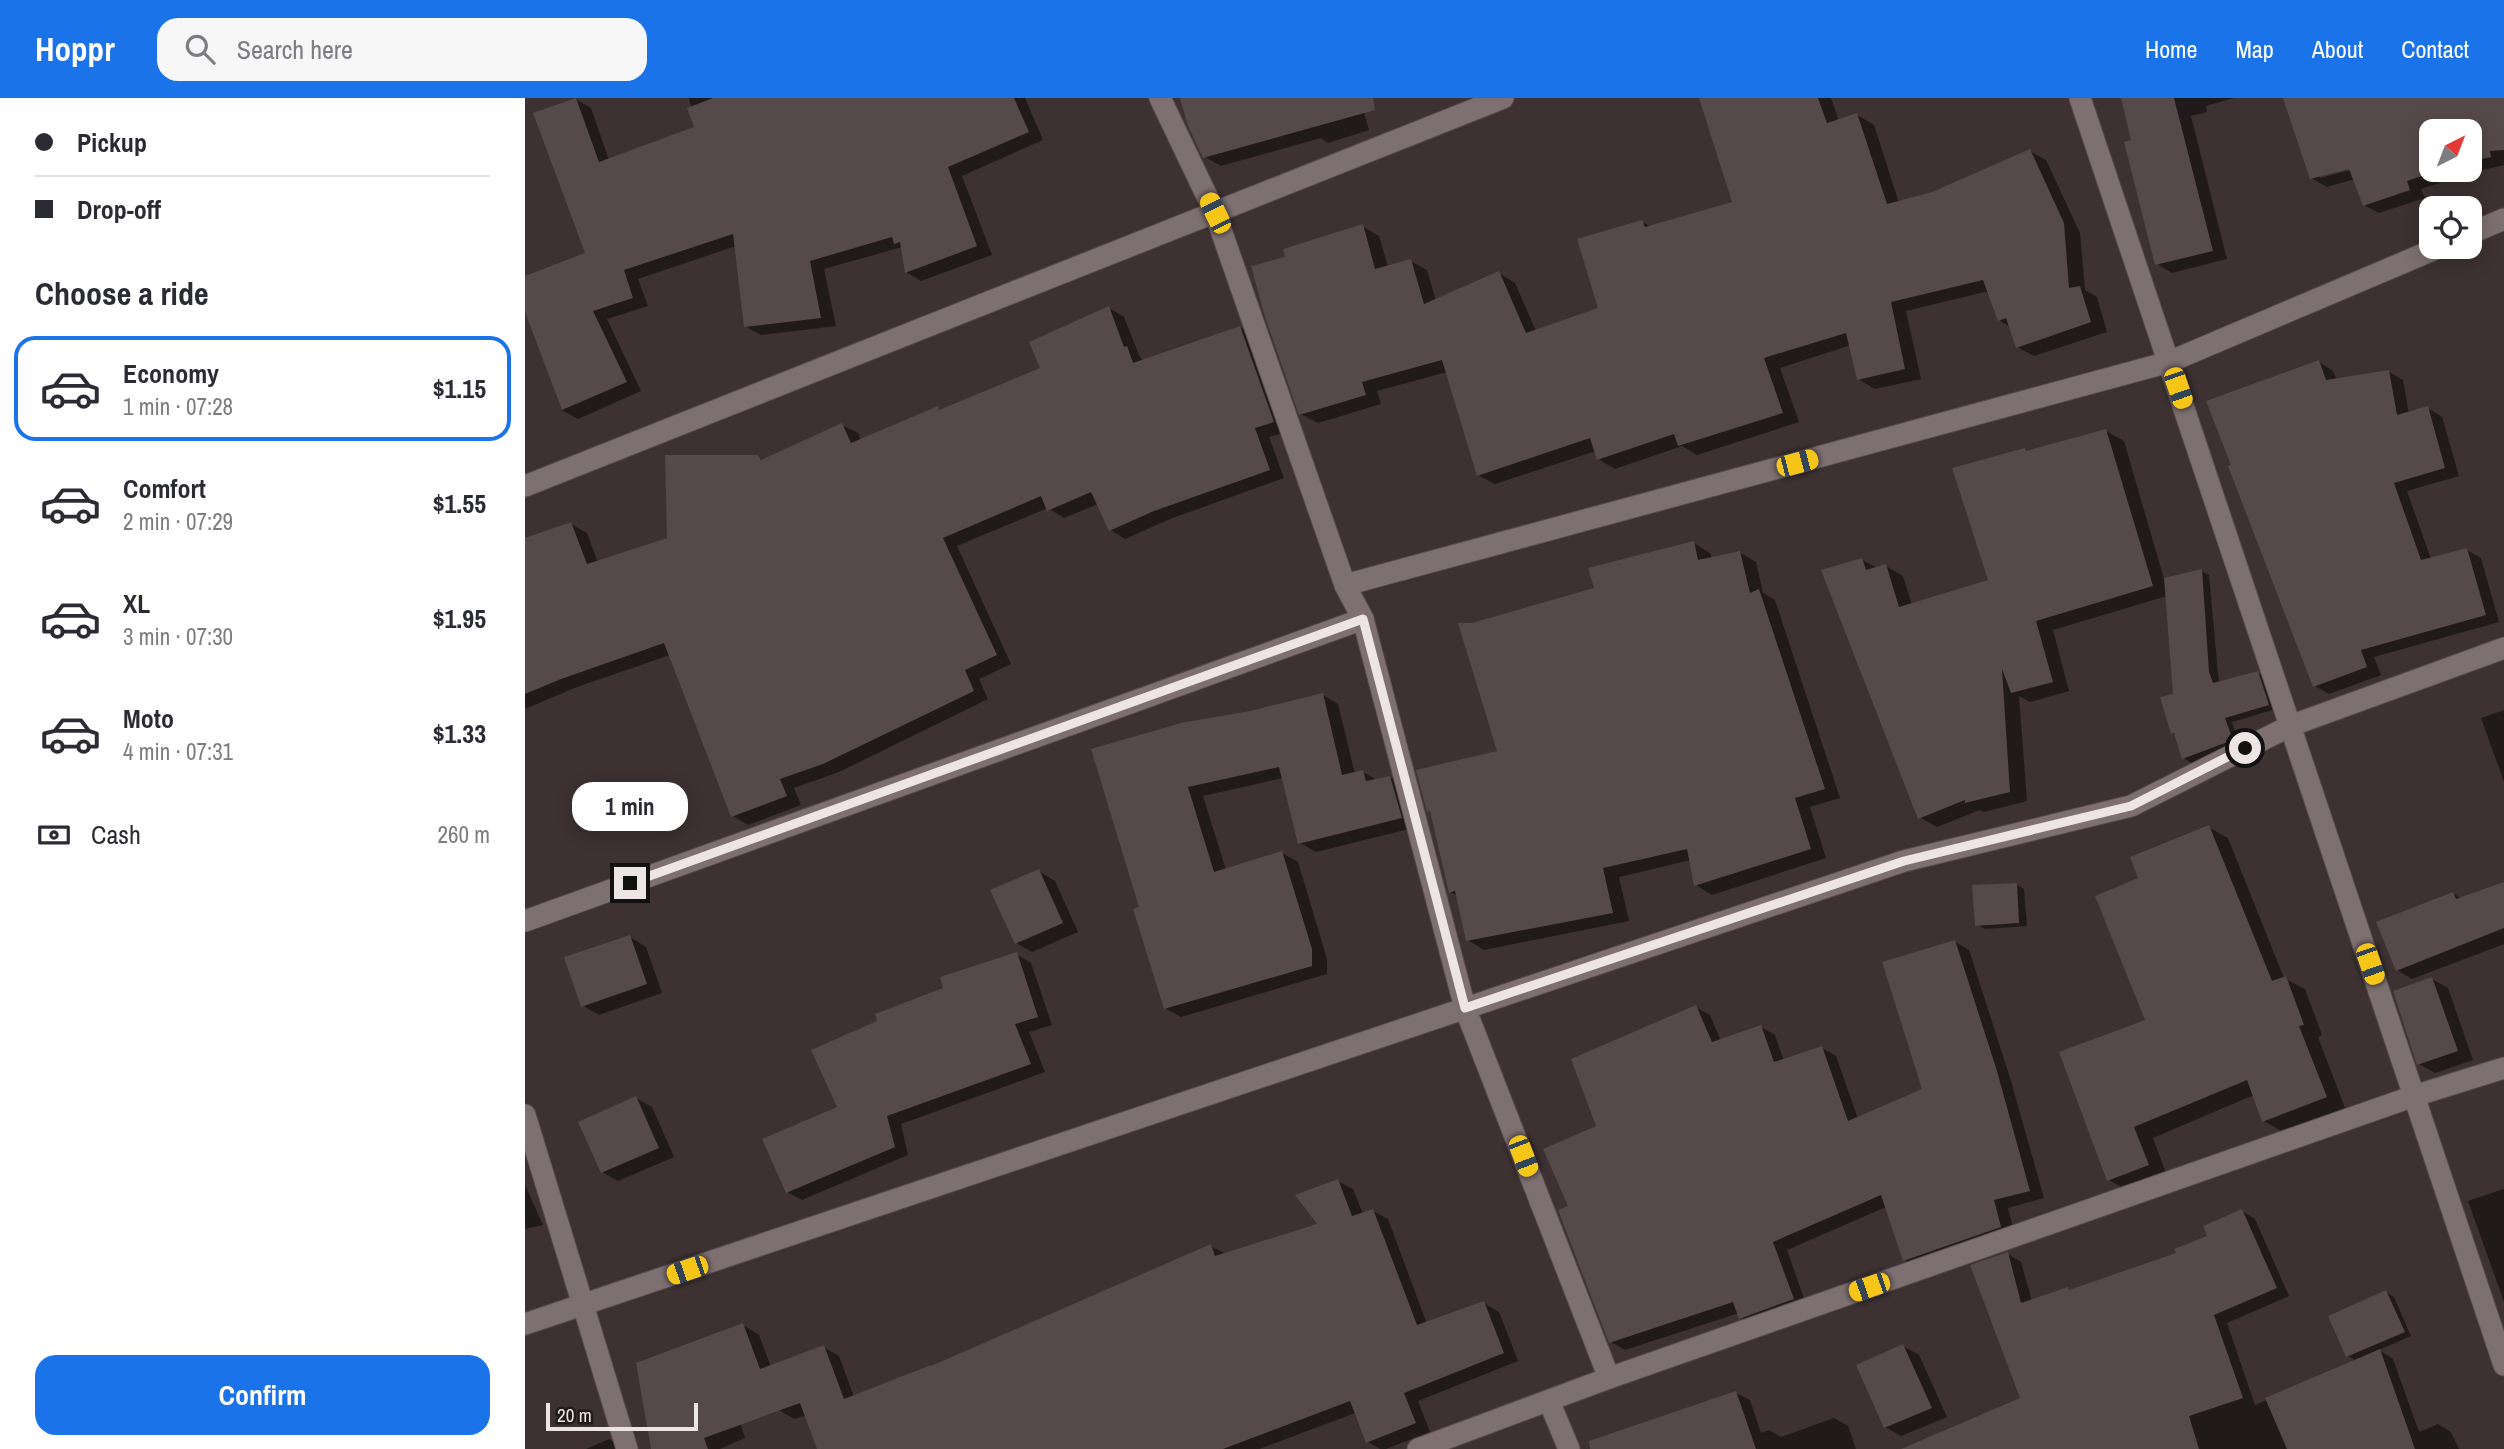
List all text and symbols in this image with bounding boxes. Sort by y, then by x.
search box [157,18,647,81]
text: Hoppr [35,27,115,71]
icon: search [181,30,219,68]
text: Search here [237,32,353,67]
text: Home [2145,33,2197,65]
text: Map [2235,33,2274,65]
text: About [2312,33,2363,65]
text: Contact [2401,33,2469,65]
north arrow [2419,119,2481,182]
map controls [2419,119,2482,259]
text: Pickup [77,125,147,160]
car [1197,190,1234,236]
text: Drop-off [77,192,161,227]
button: locate [2419,196,2482,259]
text: Choose a ride [35,272,209,315]
text: Economy [123,356,219,391]
icon: car [39,357,102,420]
car [2162,365,2195,411]
text: $1.15 [433,371,486,406]
text: 1 min · 07:28 [123,391,233,422]
car [1774,447,1821,479]
text: Comfort [123,471,206,506]
icon: car [39,472,102,535]
text: $1.55 [433,486,486,521]
text: 2 min · 07:29 [123,506,233,537]
text: XL [123,586,150,621]
icon: car [39,587,102,650]
text: $1.95 [433,601,486,636]
text: 3 min · 07:30 [123,621,233,652]
text: Moto [123,701,174,736]
icon: car [39,702,102,765]
text: $1.33 [433,716,486,751]
route start [2229,732,2261,764]
text: 4 min · 07:31 [123,736,233,767]
callout: 1 min [572,782,688,830]
text: 1 min [605,791,655,822]
icon: cash [35,816,73,854]
text: Cash [91,817,141,852]
text: 260 m [438,819,490,850]
route end [614,867,646,899]
car [2354,941,2387,987]
car [1506,1133,1541,1179]
car [664,1253,711,1287]
car [1846,1270,1893,1304]
button: Confirm [35,1355,490,1435]
scale bar [546,1400,698,1432]
text: 20 m [557,1402,592,1428]

